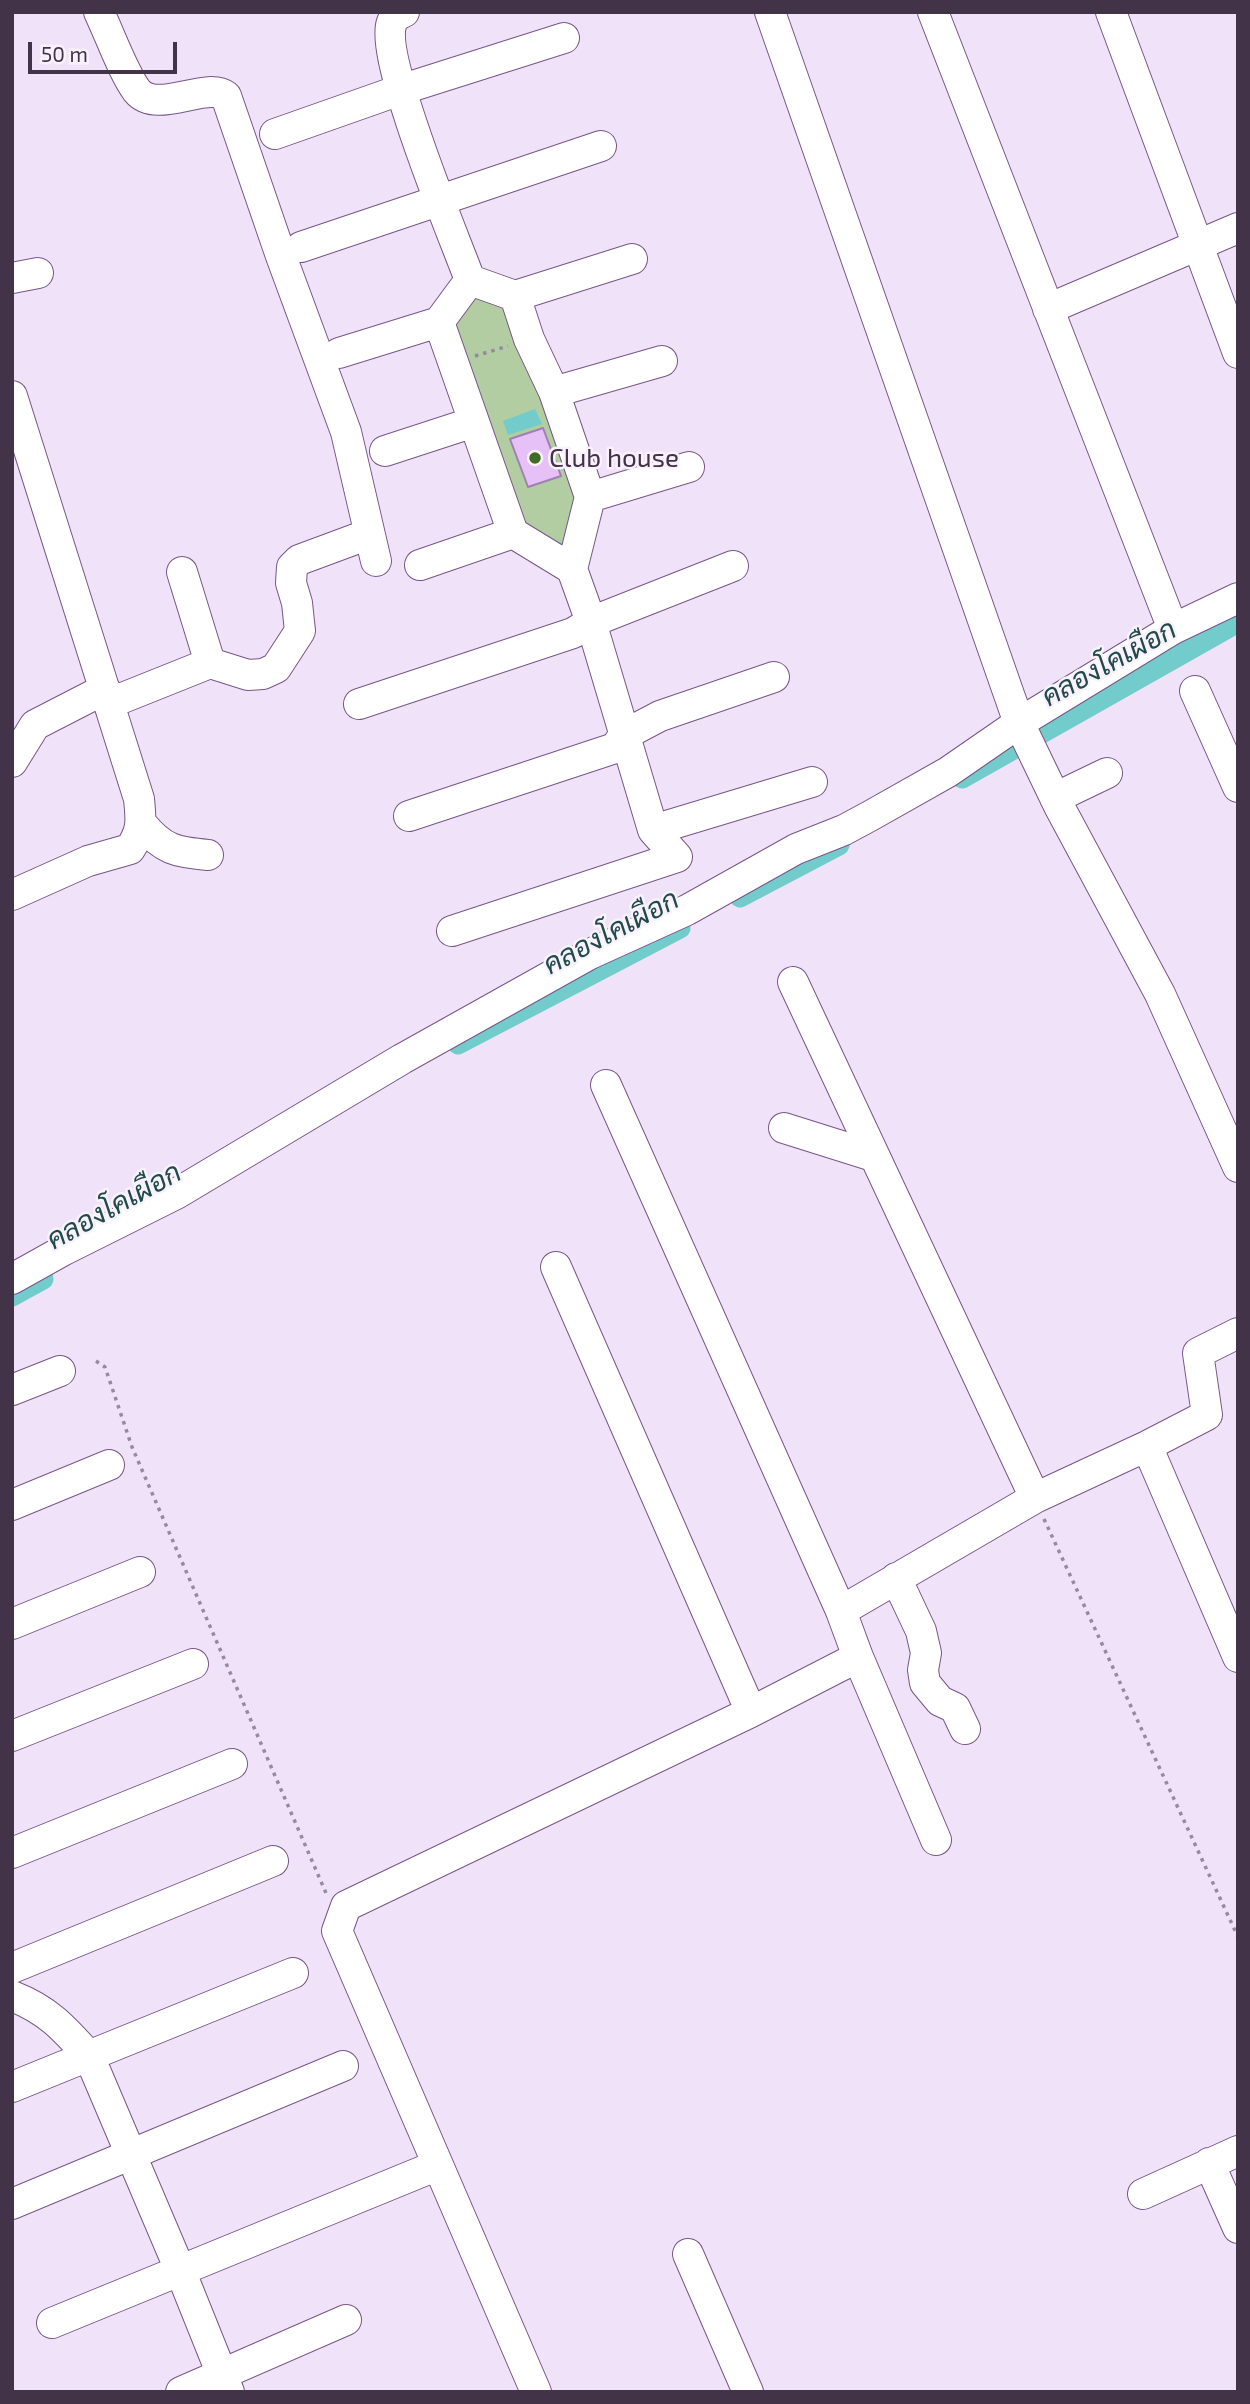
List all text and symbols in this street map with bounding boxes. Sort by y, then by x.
scale bar [32,28,180,72]
text: 50 m [41,41,88,66]
place label: Club house [549,442,679,474]
marker: Club house [527,450,543,466]
water label: คลองโคเผือก [1036,612,1182,714]
water label: คลองโคเผือก [538,882,684,982]
water label: คลองโคเผือก [41,1155,187,1257]

